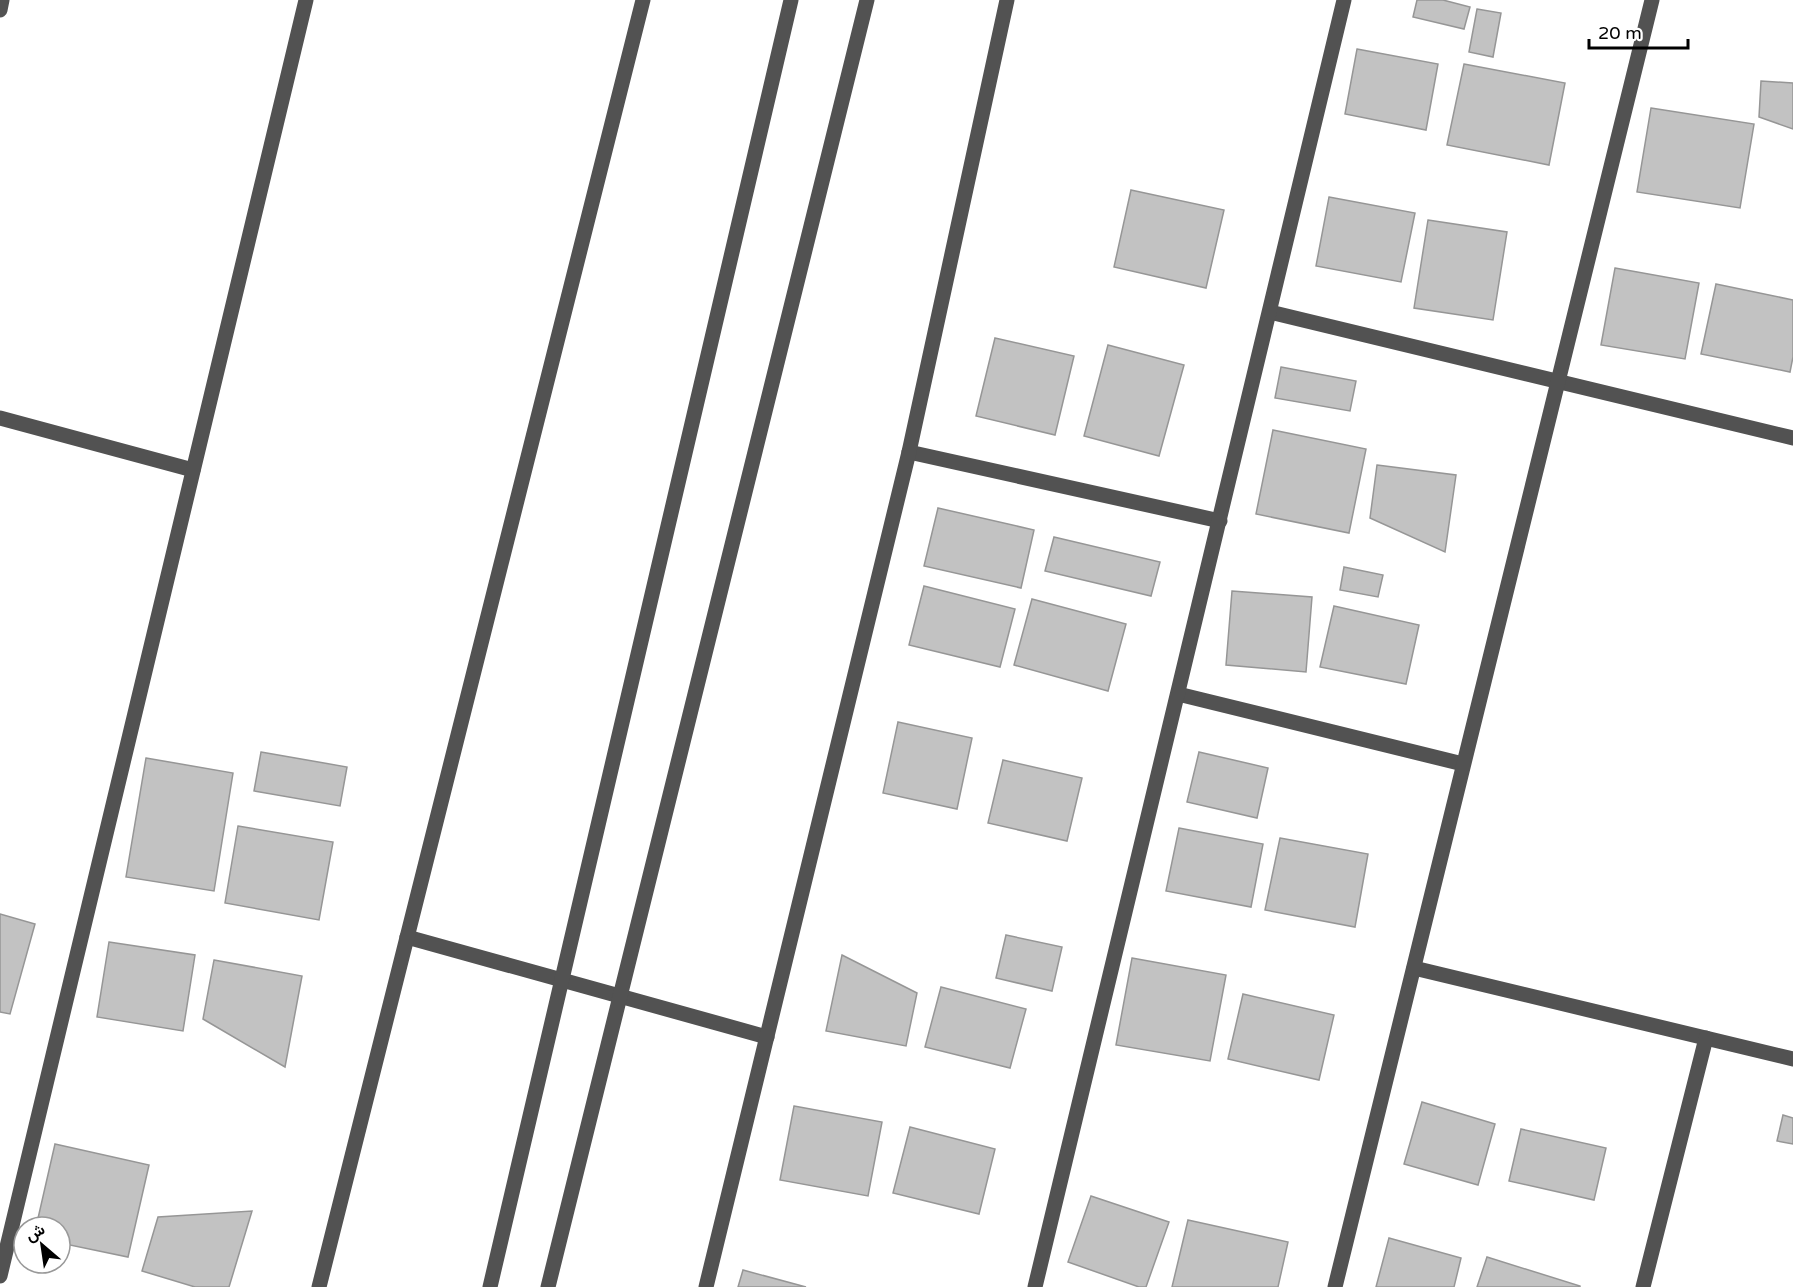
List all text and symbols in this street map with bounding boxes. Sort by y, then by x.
scale bar [1589,12,1688,50]
text: 20 m [1598,22,1642,44]
north arrow [12,1215,72,1275]
text: ش [22,1219,48,1246]

